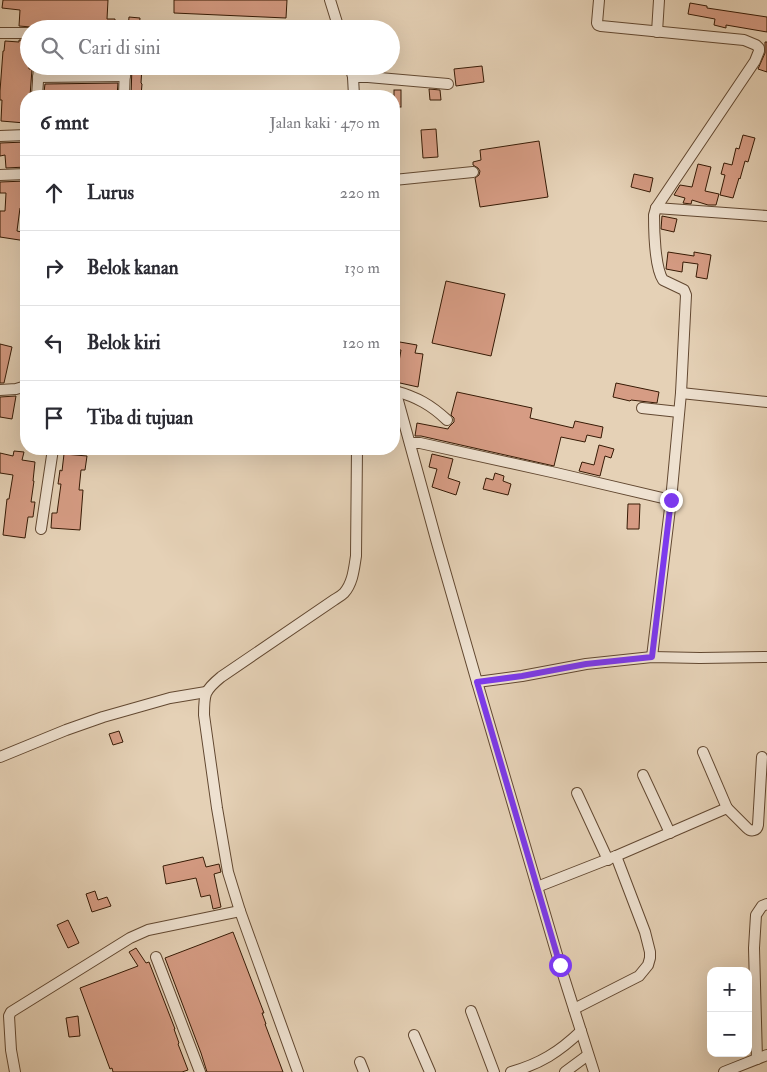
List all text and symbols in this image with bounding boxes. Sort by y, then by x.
search box [20,20,400,75]
icon: search [38,34,66,62]
text: Cari di sini [78,36,161,60]
text: 6 mnt [40,109,89,136]
text: Jalan kaki · 470 m [270,113,380,133]
icon: ahead [40,179,68,207]
text: Lurus [87,181,134,205]
text: 220 m [340,183,380,203]
icon: right [40,254,68,282]
text: Belok kanan [87,256,178,280]
text: 130 m [344,258,380,278]
icon: left [40,329,68,357]
text: Belok kiri [87,331,161,355]
text: 120 m [342,333,380,353]
icon: arrive [40,404,68,432]
text: Tiba di tujuan [87,406,193,430]
route end [660,489,683,512]
route start [549,954,572,977]
map controls [707,967,752,1057]
button: + [707,967,752,1012]
button: − [707,1012,752,1057]

